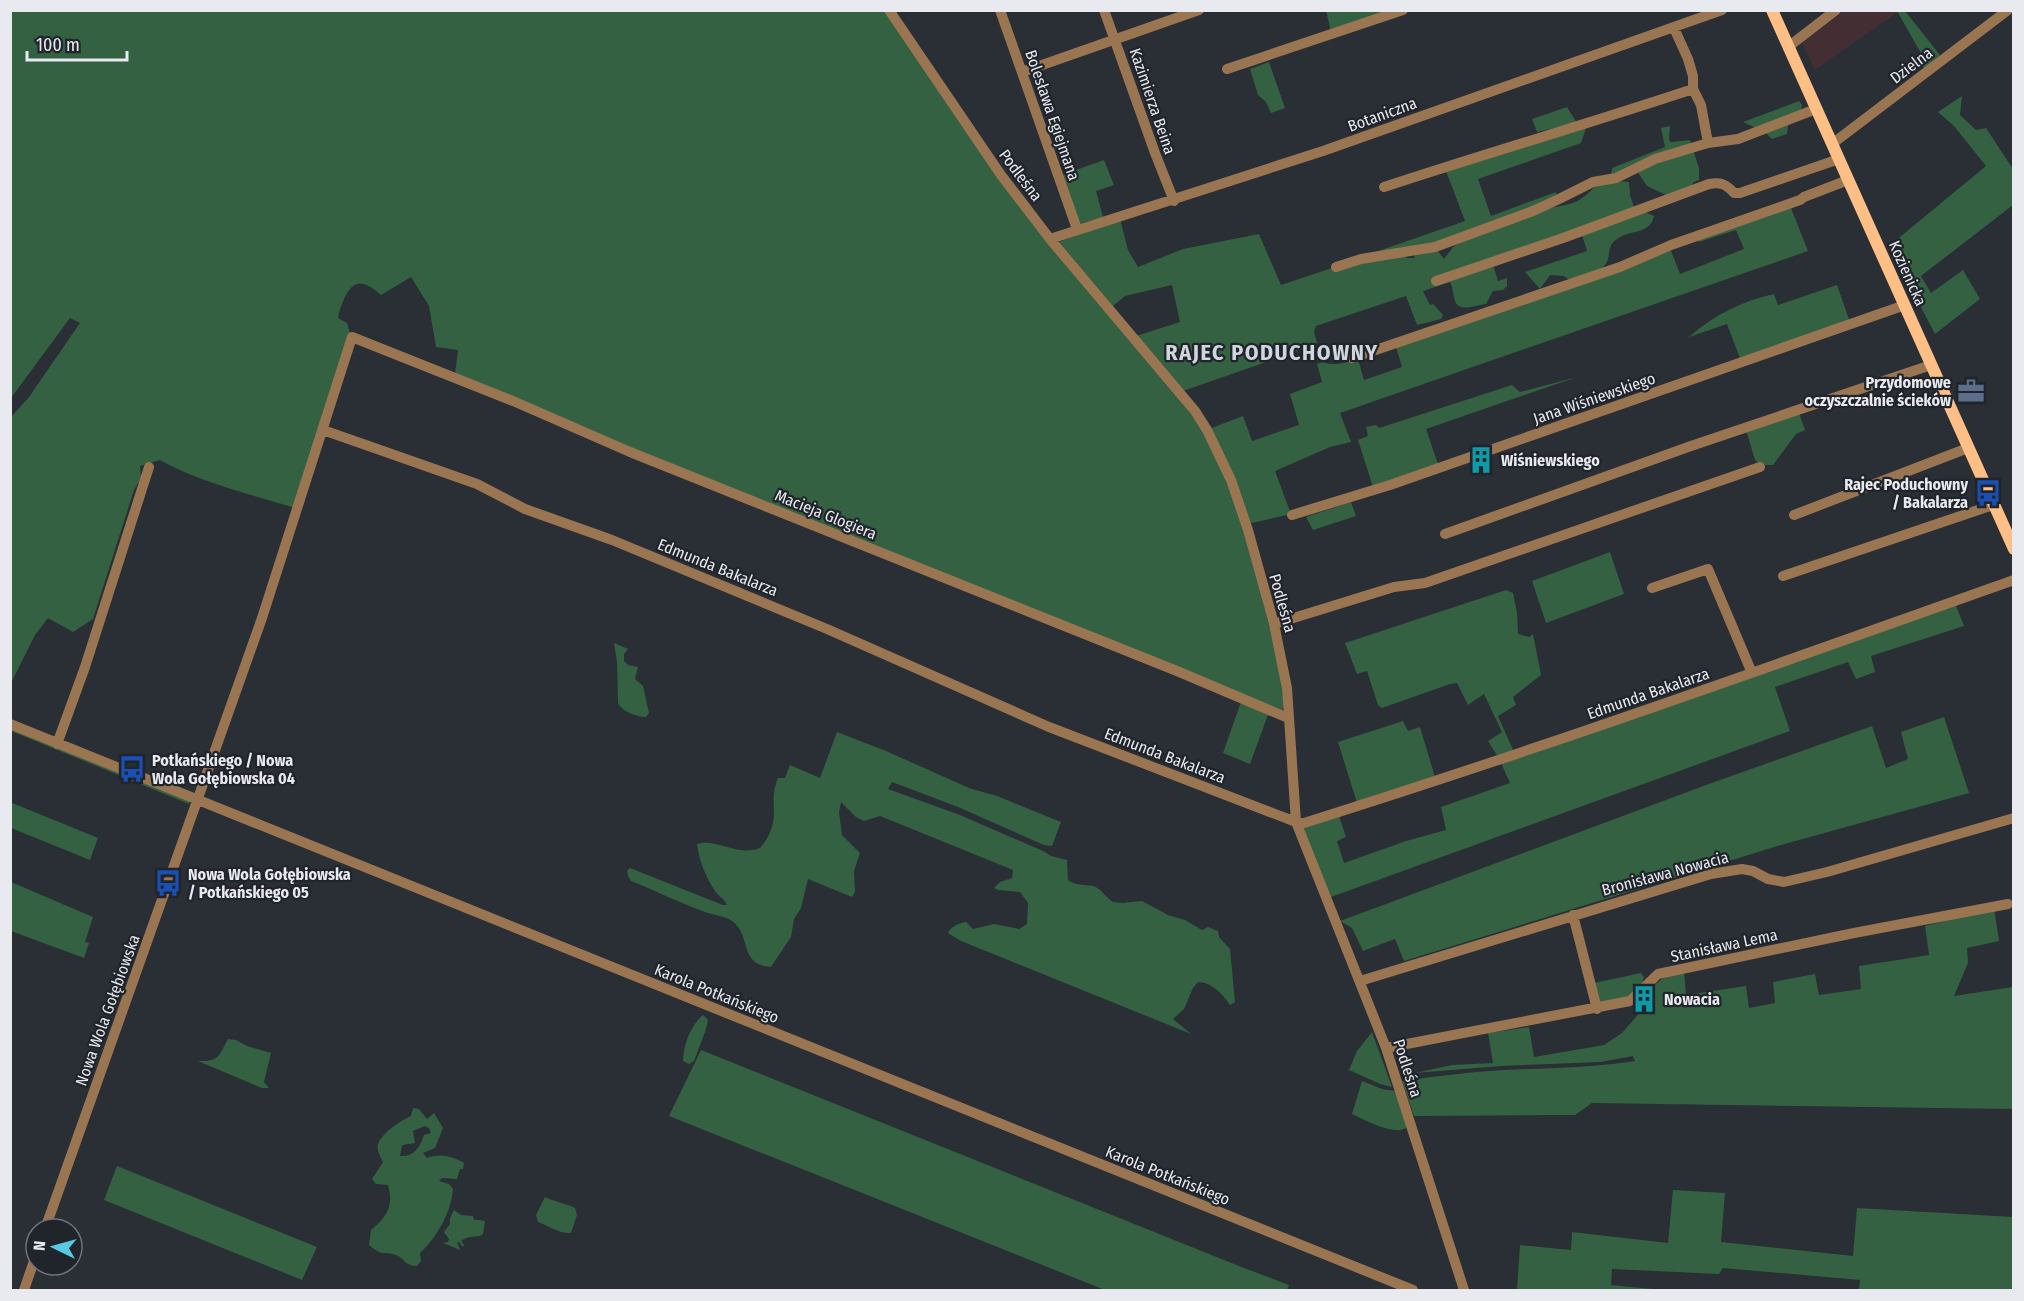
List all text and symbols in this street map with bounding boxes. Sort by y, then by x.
scale bar [27,24,128,62]
text: 100 m [36,34,80,56]
street label: Dzielna [1886,43,1936,87]
street label: Kazimierza Beina [1125,46,1180,157]
street label: Bolesława Egiejmana [1021,47,1084,183]
street label: Botaniczna [1345,93,1419,136]
street label: Podleśna [995,146,1046,205]
street label: Kozienicka [1885,238,1930,309]
district label: RAJEC PODUCHOWNY [1165,339,1379,366]
street label: Jana Wiśniewskiego [1531,369,1658,428]
place label: Przydomowe oczyszczalnie ścieków [1804,373,1951,410]
office icon: Przydomowe oczyszczalnie ścieków [1956,376,1986,406]
building icon: Wiśniewskiego [1466,445,1496,475]
place label: Wiśniewskiego [1501,451,1600,470]
place label: Rajec Poduchowny / Bakalarza [1844,475,1968,512]
bus stop icon: Rajec Poduchowny / Bakalarza [1973,478,2003,508]
street label: Macieja Glogiera [772,485,879,544]
street label: Edmunda Bakalarza [655,535,781,600]
street label: Podleśna [1265,572,1300,635]
street label: Edmunda Bakalarza [1585,664,1712,723]
street label: Edmunda Bakalarza [1102,724,1228,787]
place label: Potkańskiego / Nowa Wola Gołębiowska 04 [152,751,295,788]
bus stop icon: Potkańskiego / Nowa Wola Gołębiowska 04 [117,754,147,784]
street label: Bronisława Nowacia [1600,847,1731,900]
place label: Nowa Wola Gołębiowska / Potkańskiego 05 [188,865,351,902]
bus stop icon: Nowa Wola Gołębiowska / Potkańskiego 05 [153,868,183,898]
street label: Stanisława Lema [1669,925,1780,966]
street label: Nowa Wola Gołębiowska [71,932,144,1088]
street label: Karola Potkańskiego [652,960,782,1027]
building icon: Nowacia [1629,984,1659,1014]
place label: Nowacia [1664,990,1720,1009]
street label: Podleśna [1389,1037,1426,1100]
street label: Karola Potkańskiego [1103,1142,1233,1209]
north arrow [24,1217,84,1277]
text: N [30,1240,49,1251]

